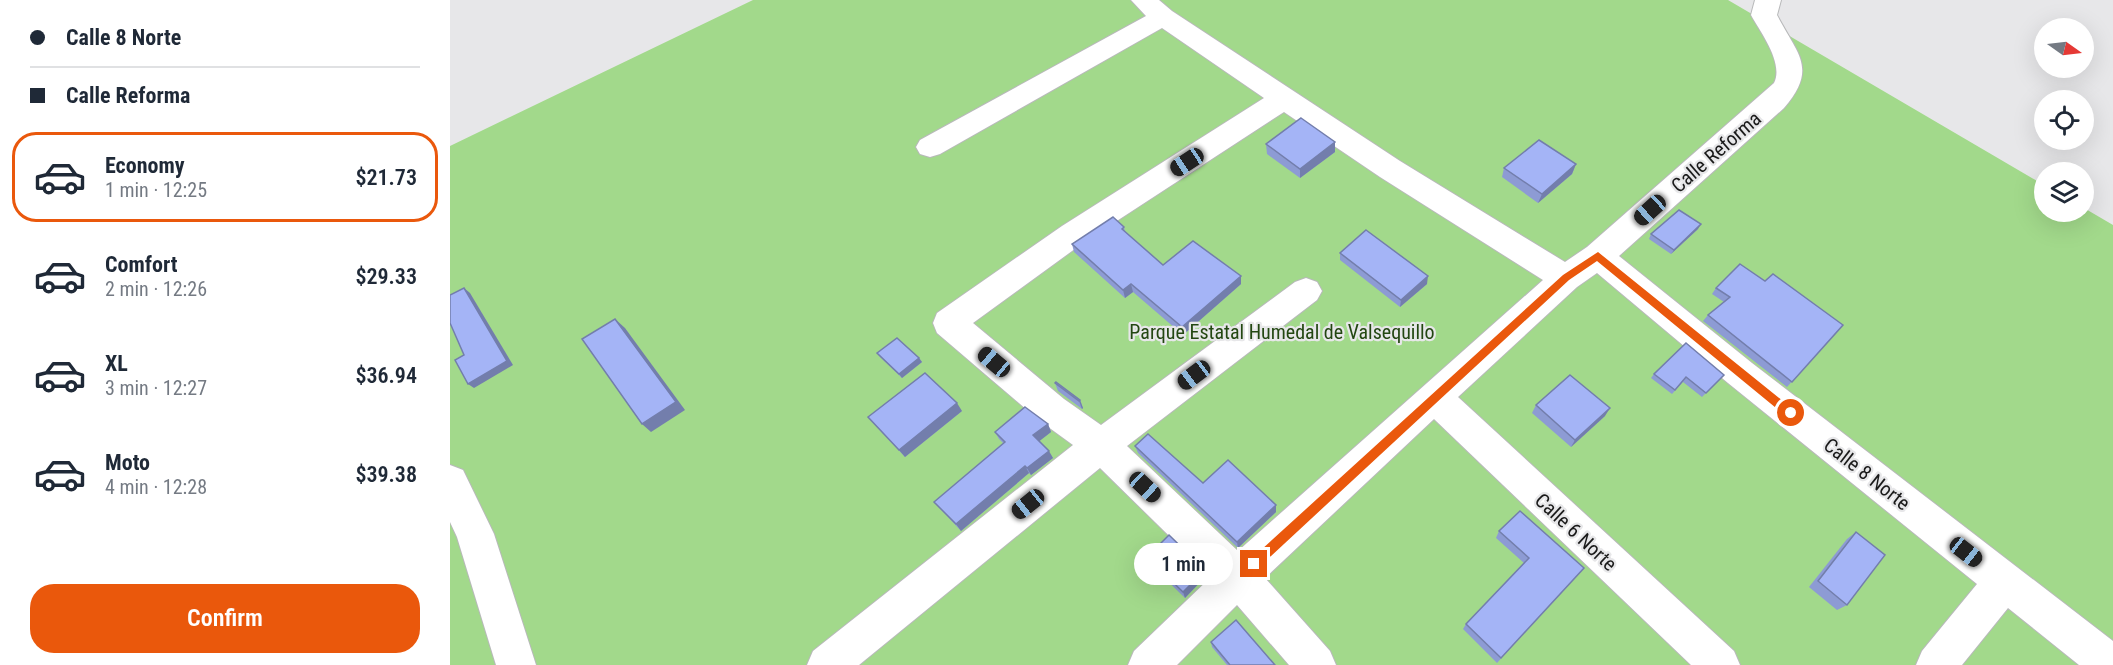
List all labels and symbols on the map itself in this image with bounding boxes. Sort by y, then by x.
north arrow [2034,18,2094,78]
street label: Calle Reforma [1666,106,1766,198]
car [1167,145,1207,179]
car [1631,191,1669,229]
park label: Parque Estatal Humedal de Valsequillo [1129,320,1435,344]
car [974,344,1014,380]
car [1174,357,1214,393]
route start [1777,399,1804,426]
street label: Calle 8 Norte [1819,433,1915,515]
car [1126,468,1164,506]
car [1008,486,1048,522]
street label: Calle 6 Norte [1530,488,1622,576]
car [1946,534,1986,570]
callout: 1 min [1134,543,1233,585]
route end [1240,550,1267,577]

